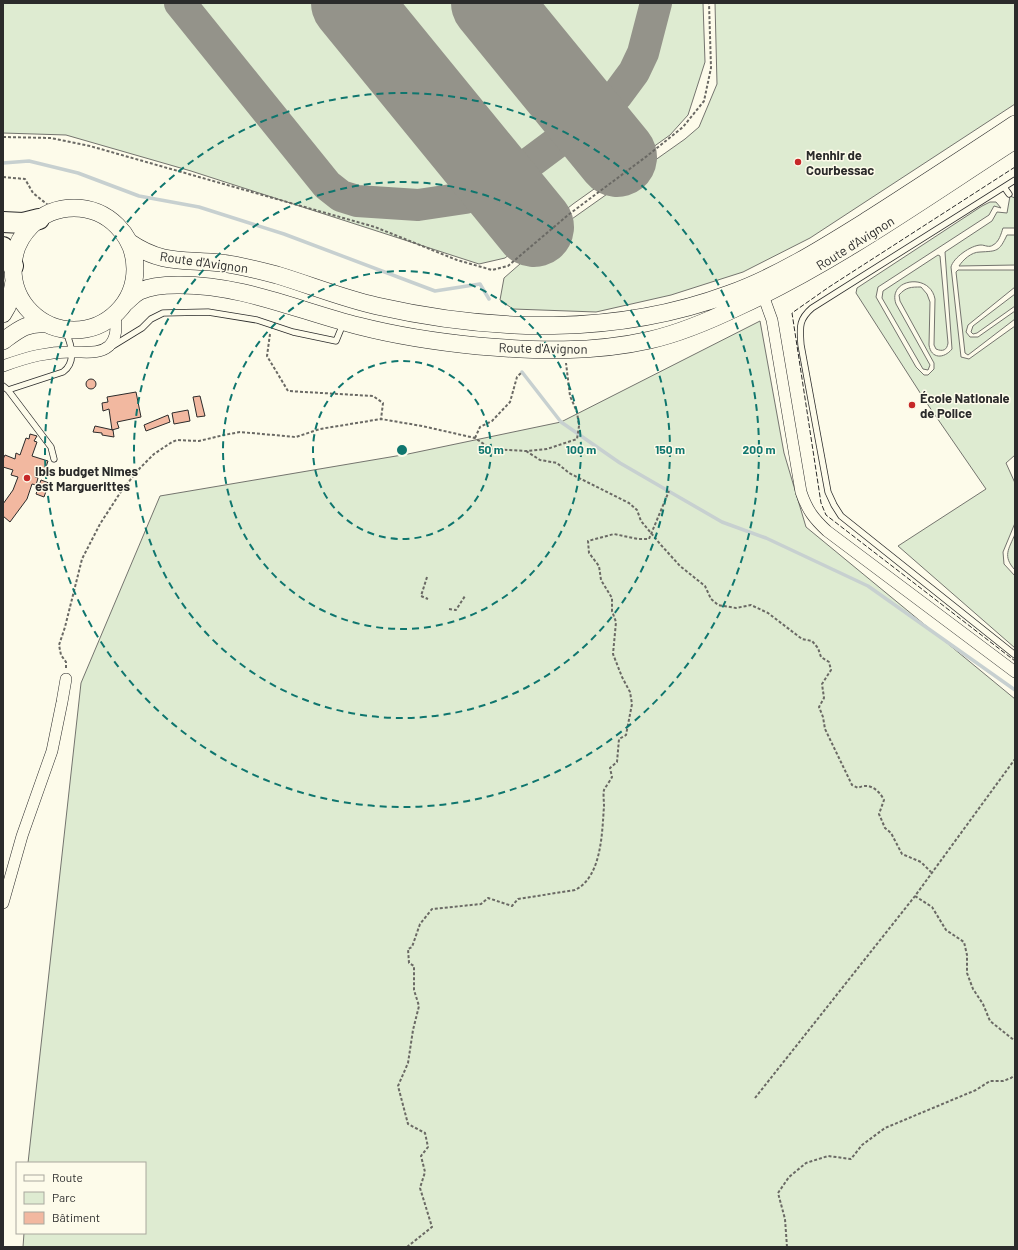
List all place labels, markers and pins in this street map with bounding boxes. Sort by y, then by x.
place label: Menhir de Courbessac [806,147,874,178]
marker: Menhir de Courbessac [793,157,803,167]
place label: École Nationale de Police [920,390,1010,421]
marker: École Nationale de Police [907,400,917,410]
centre of rings [395,443,409,457]
place label: Ibis budget Nimes est Marguerittes [35,463,139,494]
marker: Ibis budget Nimes est Marguerittes [22,473,32,483]

